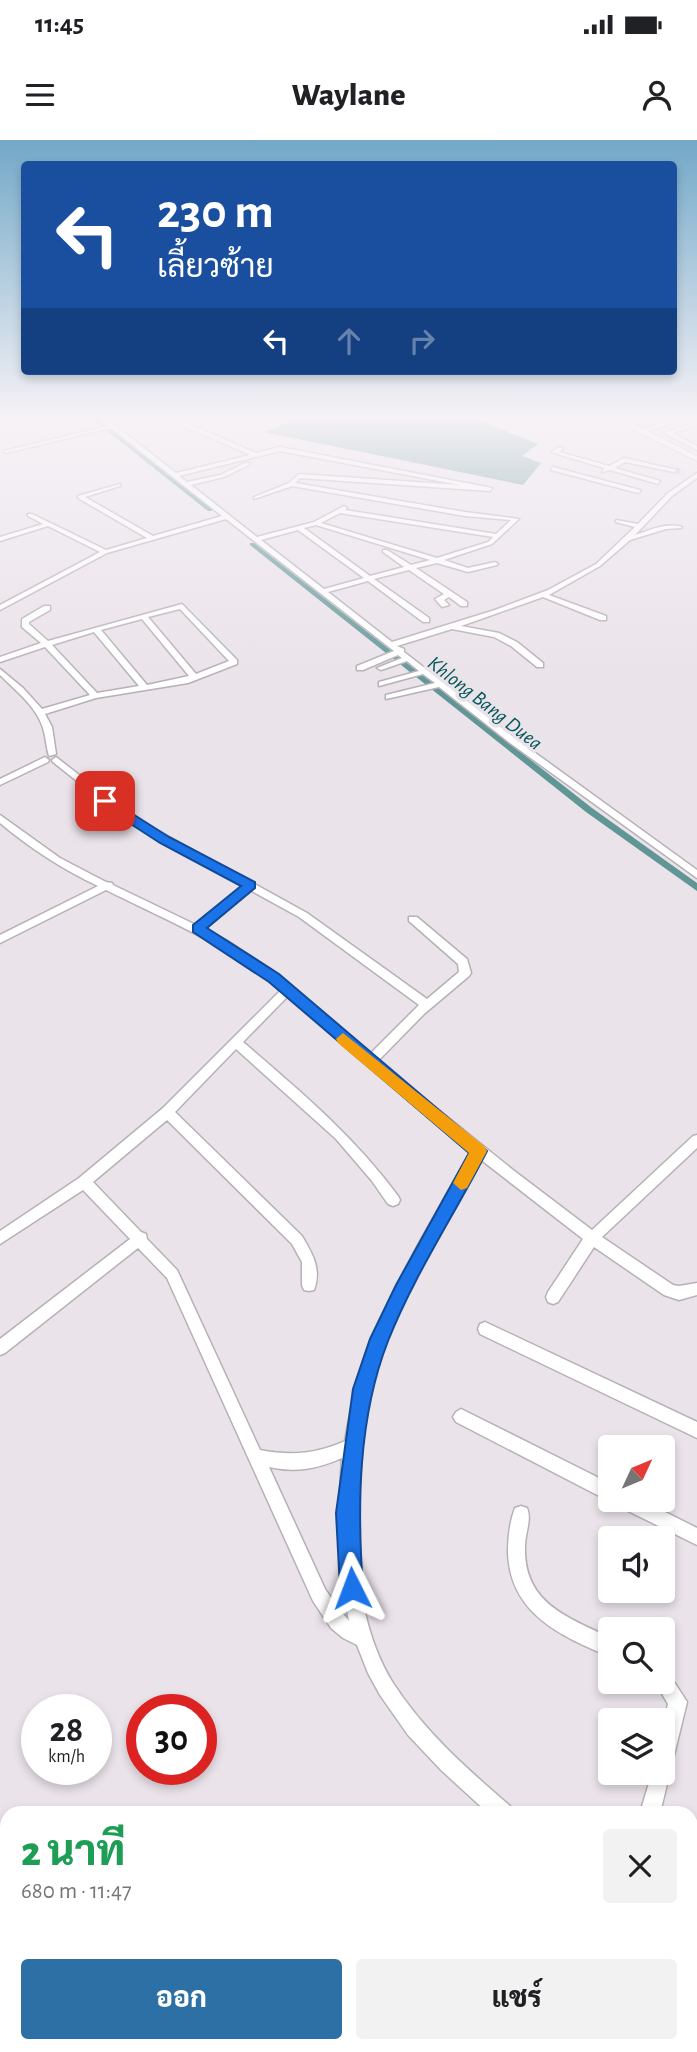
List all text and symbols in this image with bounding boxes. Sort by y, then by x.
text: 11:45 [35,11,84,37]
icon: menu [21,76,59,114]
icon: person [638,76,676,114]
text: Waylane [292,79,405,111]
text: 230 m [157,188,274,237]
icon: left [42,189,133,280]
text: เลี้ยวซ้าย [157,251,274,283]
icon: left [257,322,295,360]
icon: ahead [330,322,368,360]
icon: right [403,322,441,360]
water label: Khlong Bang Duea [424,652,546,754]
pin [75,771,135,831]
icon: arrive [86,782,124,820]
north arrow [598,1435,676,1512]
map controls [598,1435,675,1785]
button: sound [598,1526,675,1603]
position arrow [315,1551,389,1625]
button: search [598,1617,675,1694]
speed limit sign: 30 [126,1694,217,1785]
button: layers [598,1708,675,1785]
text: 28 [50,1713,83,1748]
text: km/h [48,1748,85,1766]
button: close [603,1829,677,1903]
text: 2 นาที [21,1831,125,1873]
text: 680 m · 11:47 [21,1880,132,1903]
button: ออก [21,1959,342,2039]
button: แชร์ [356,1959,677,2039]

